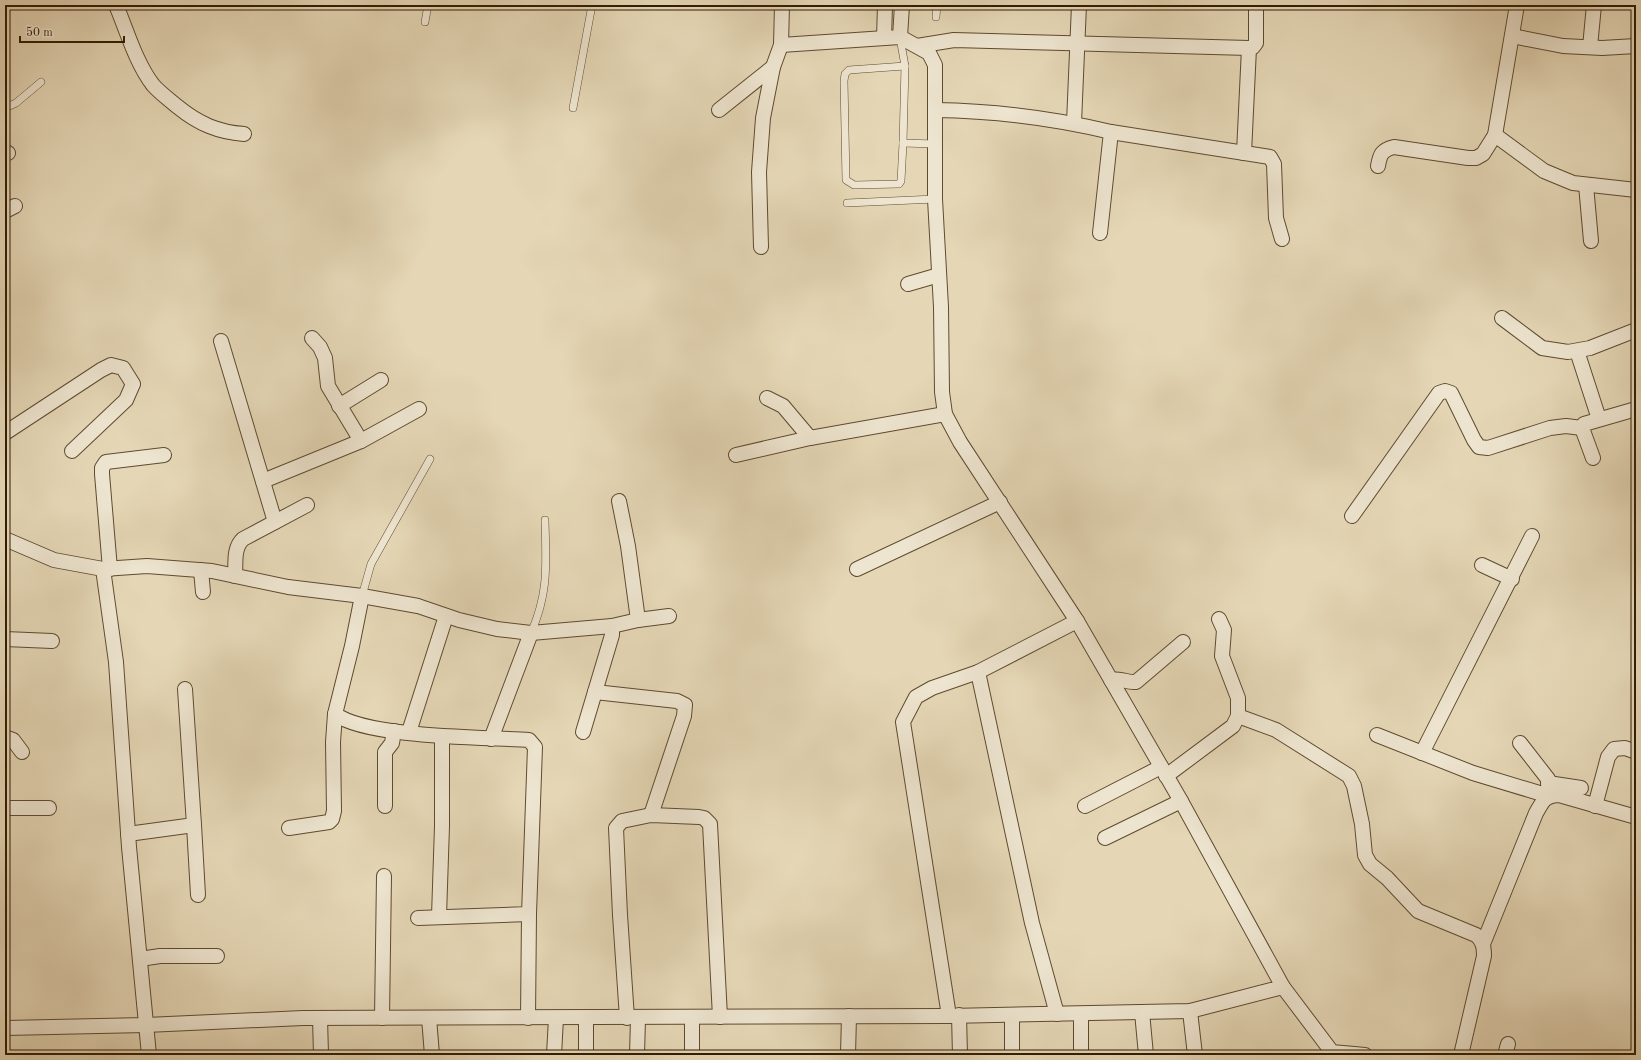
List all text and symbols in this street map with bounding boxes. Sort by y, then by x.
scale bar [20,18,124,44]
text: 50 m [26,26,53,39]

